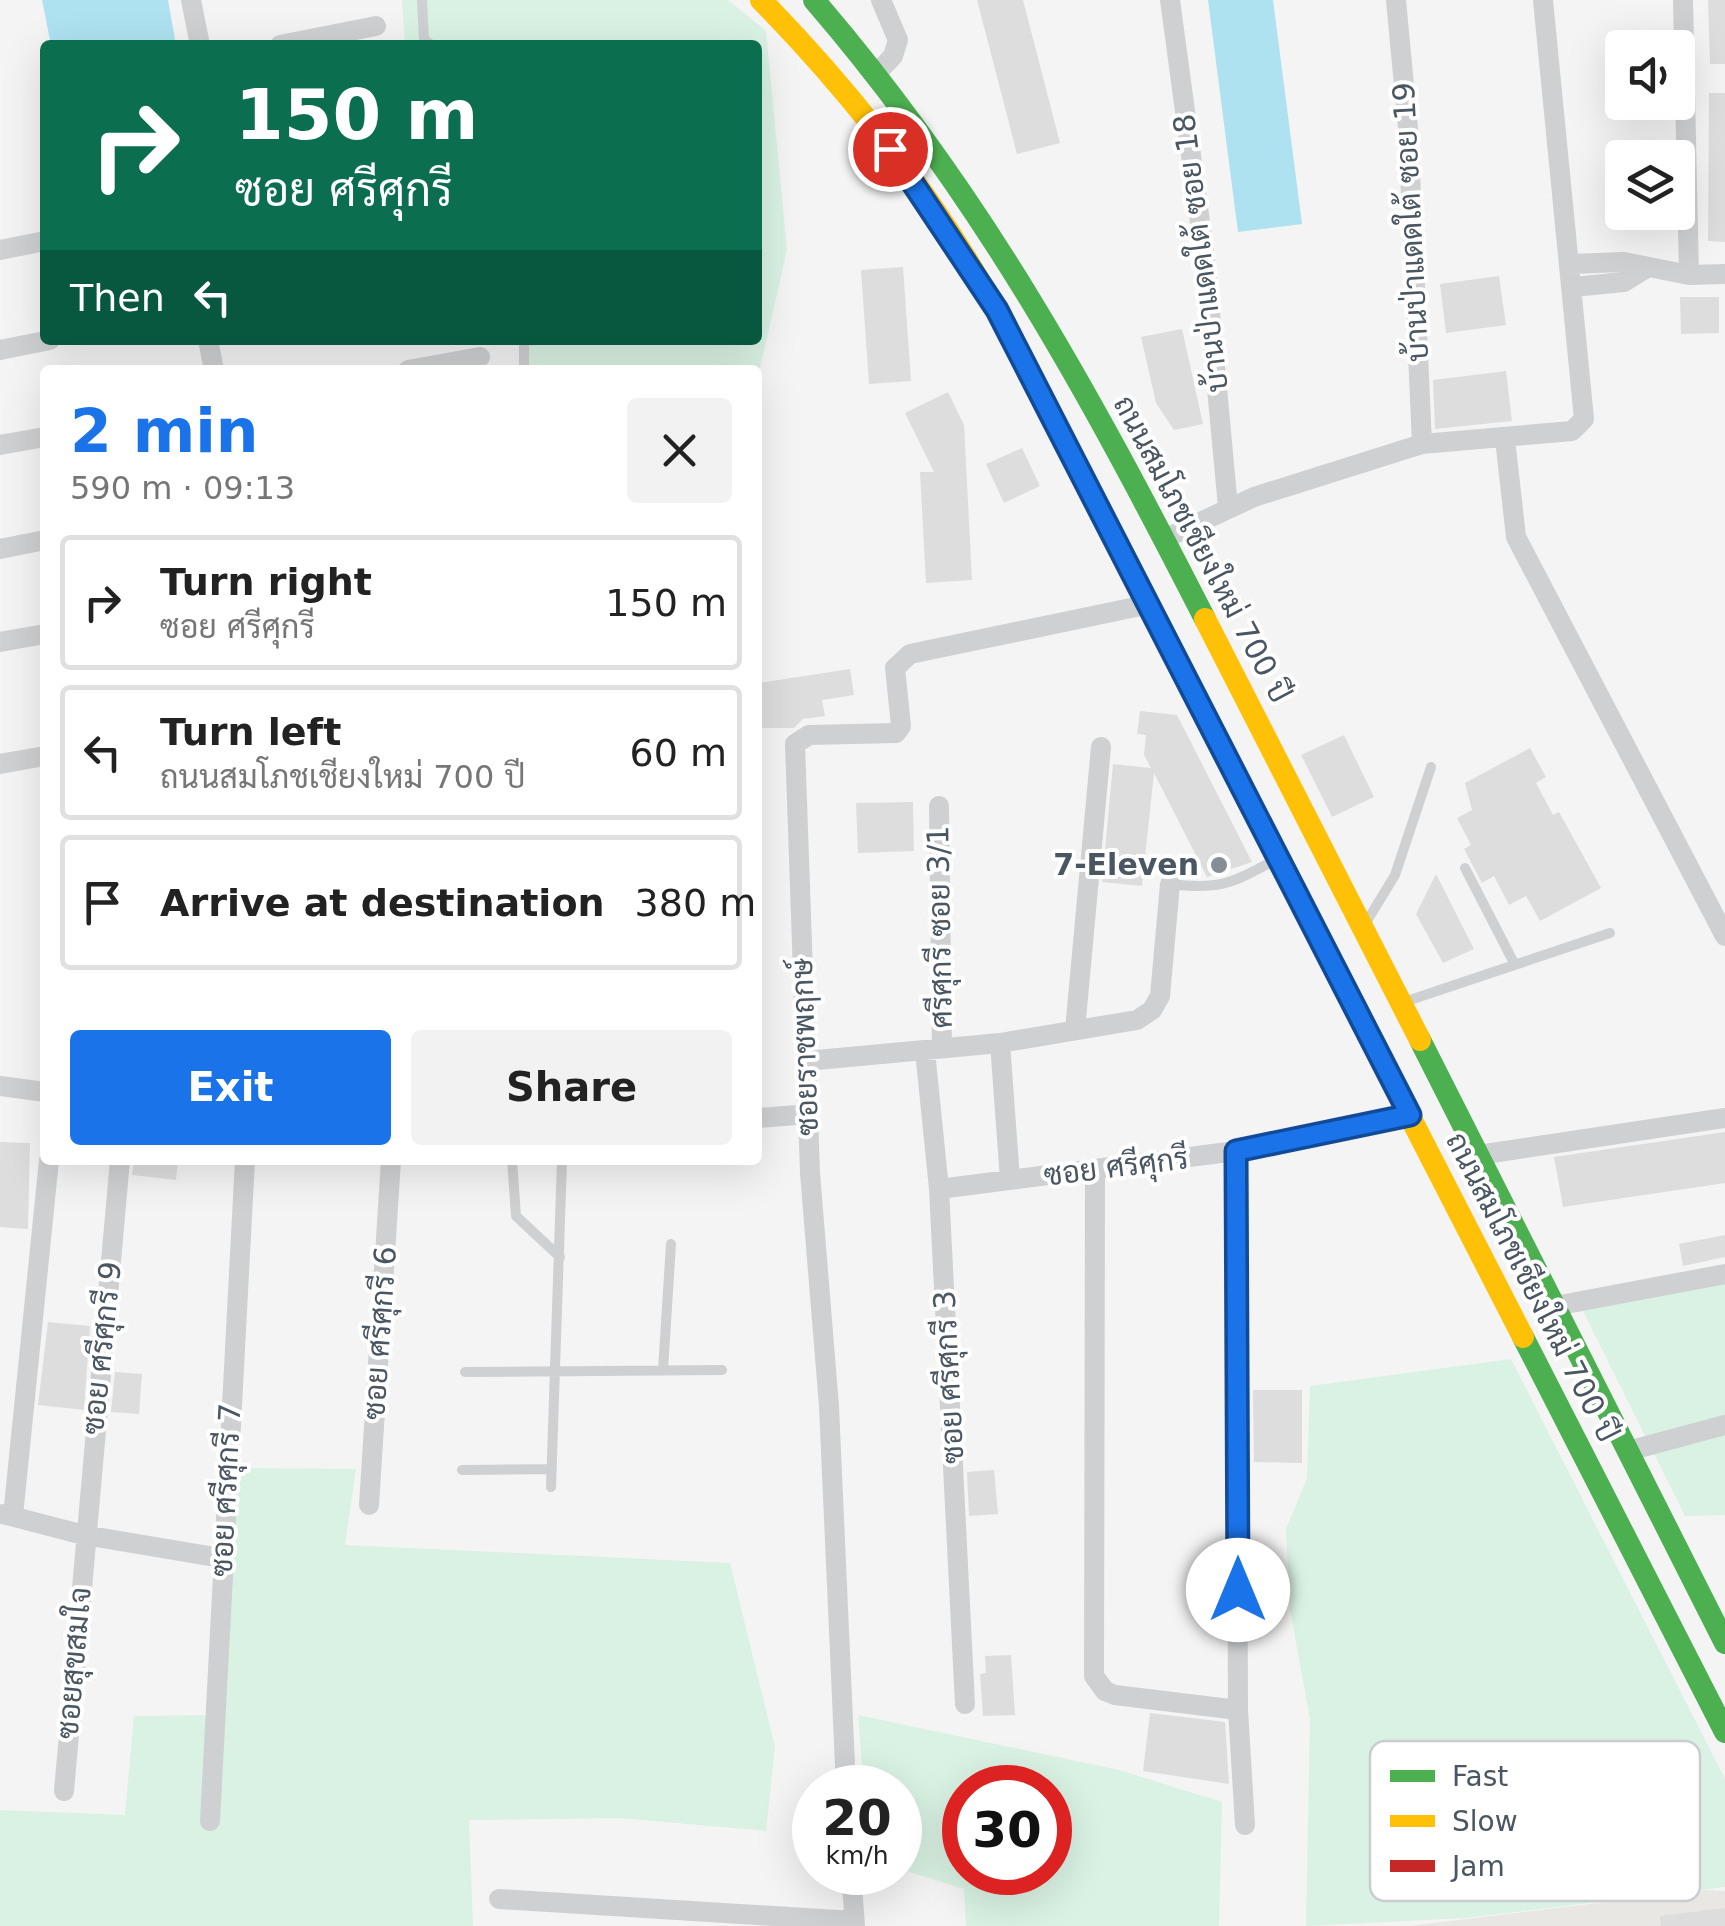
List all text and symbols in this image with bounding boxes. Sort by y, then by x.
map controls [1605,30,1695,230]
button: sound [1605,30,1695,120]
text: 150 m [235,74,478,156]
icon: right [70,80,200,210]
street label: บ้านป่าแดดใต้ ซอย 19 [1383,81,1435,363]
pin [848,107,933,192]
street label: บ้านป่าแดดใต้ ซอย 18 [1163,112,1235,395]
icon: arrive [863,122,918,177]
button: layers [1605,140,1695,230]
text: ซอย ศรีศุกรี [235,164,453,217]
icon: left [185,270,240,325]
text: Then [70,276,165,320]
street label: ถนนสมโภชเชียงใหม่ 700 ปี [1107,388,1300,708]
text: 2 min [70,396,258,466]
button: close [627,398,732,503]
text: 590 m · 09:13 [70,469,295,507]
text: Turn right [160,560,372,604]
icon: right [75,575,130,630]
text: 150 m [605,581,727,625]
text: ซอย ศรีศุกรี [160,608,315,646]
text: Turn left [160,710,341,754]
icon: left [75,725,130,780]
text: 60 m [630,731,727,775]
text: ถนนสมโภชเชียงใหม่ 700 ปี [160,758,525,796]
street label: ศรีศุกรี ซอย 3/1 [919,825,963,1029]
place label: 7-Eleven [1053,847,1199,882]
marker: 7-Eleven [1208,854,1230,876]
icon: arrive [75,875,130,930]
text: Arrive at destination [160,881,605,925]
text: 380 m [635,881,756,925]
street label: ซอยราชพฤกษ์ [782,957,826,1136]
button: Exit [70,1030,391,1145]
button: Share [411,1030,732,1145]
street label: ถนนสมโภชเชียงใหม่ 700 ปี [1439,1125,1628,1447]
street label: ซอย ศรีศุกรี [1042,1139,1191,1197]
street label: ซอย ศรีศุกรี 6 [355,1245,407,1421]
street label: ซอย ศรีศุกรี 9 [74,1260,132,1437]
street label: ซอย ศรีศุกรี 3 [925,1289,975,1465]
street label: ซอย ศรีศุกรี 7 [202,1402,252,1578]
position arrow [1186,1538,1290,1642]
street label: ซอยสุขสมใจ [47,1585,102,1741]
legend [1370,1741,1700,1901]
text: Fast [1452,1760,1508,1793]
speed limit sign: 30 [942,1765,1072,1895]
text: 20 [822,1789,892,1847]
text: Slow [1452,1805,1518,1838]
text: km/h [825,1841,889,1870]
text: Jam [1450,1850,1505,1883]

